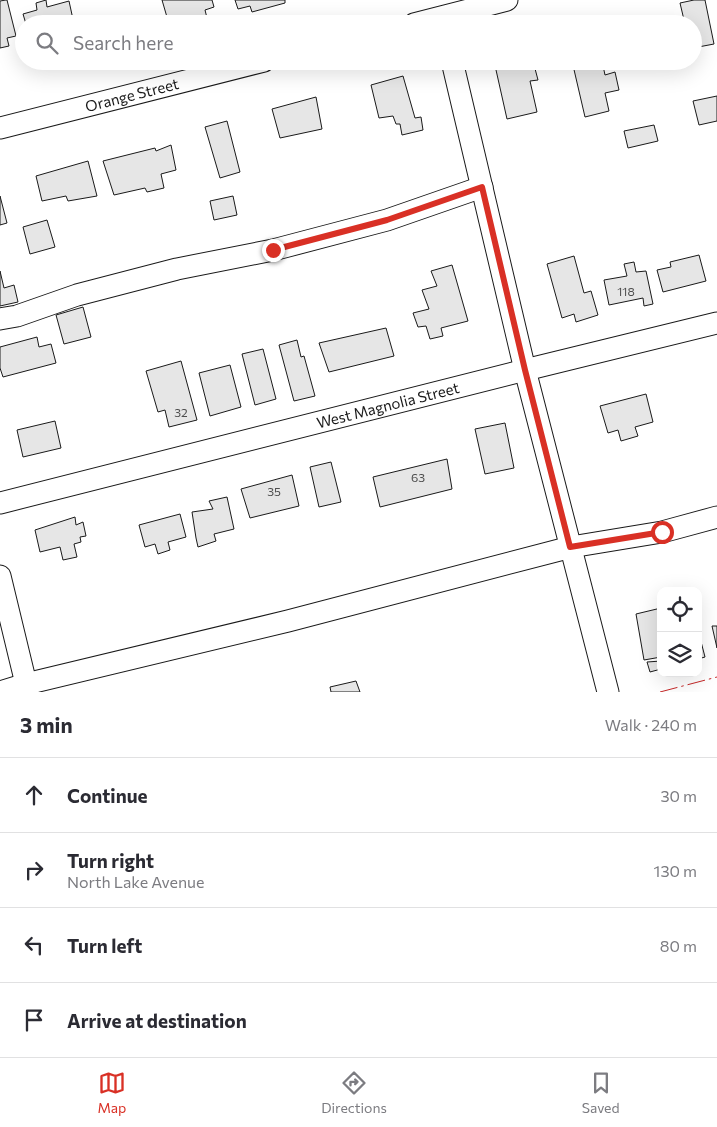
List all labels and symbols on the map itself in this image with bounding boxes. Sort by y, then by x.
street label: Orange Street [83,74,180,115]
route end [262,239,285,262]
house number: 118 [617,284,635,298]
street label: West Magnolia Street [314,378,461,431]
house number: 32 [174,405,188,419]
house number: 63 [411,470,425,484]
house number: 35 [267,484,281,498]
route start [651,521,674,544]

